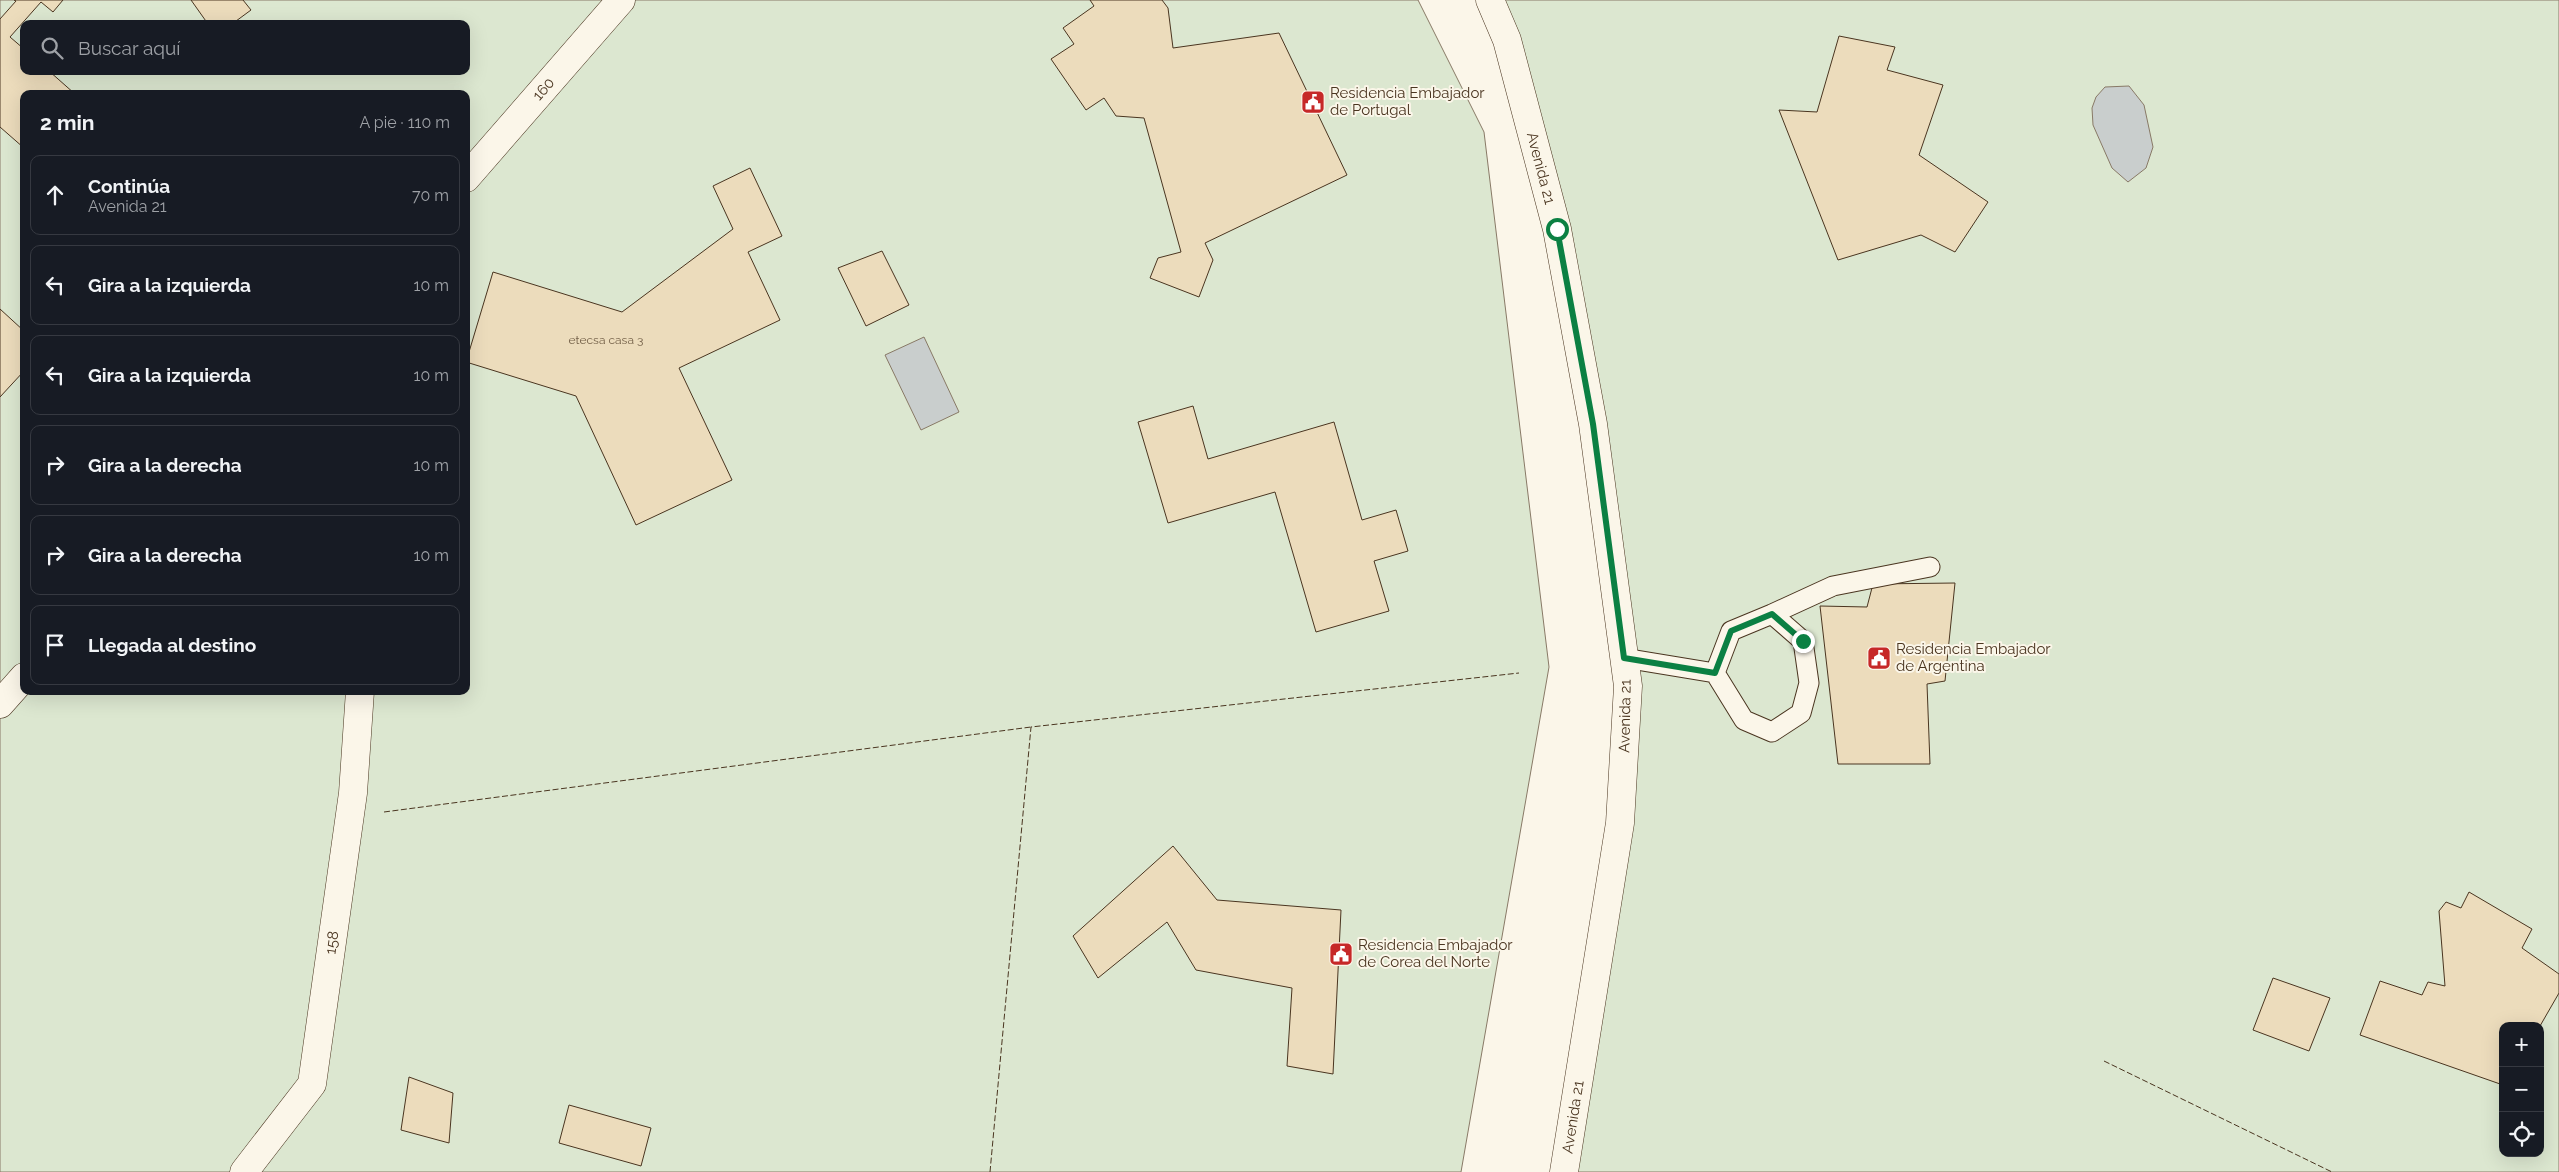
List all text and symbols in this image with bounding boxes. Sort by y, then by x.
search box [20,20,470,75]
icon: search [38,34,66,62]
text: Buscar aquí [78,37,180,59]
street label: 160 [529,74,558,104]
place label: Residencia Embajador de Portugal [1330,84,1485,119]
public building icon: Residencia Embajador de Portugal [1300,89,1326,115]
text: 2 min [40,110,94,135]
text: A pie · 110 m [359,113,450,132]
street label: Avenida 21 [1523,130,1559,207]
text: Continúa [88,175,170,197]
icon: ahead [41,181,69,209]
text: 70 m [412,186,449,205]
text: Avenida 21 [88,197,167,216]
route start [1546,218,1569,241]
icon: left [41,271,69,299]
text: Gira a la izquierda [88,274,251,296]
text: 10 m [414,276,449,295]
house number: etecsa casa 3 [569,333,643,347]
icon: left [41,361,69,389]
text: Gira a la izquierda [88,364,251,386]
text: 10 m [414,366,449,385]
icon: right [41,451,69,479]
text: Gira a la derecha [88,454,242,476]
text: 10 m [414,456,449,475]
icon: right [41,541,69,569]
text: Gira a la derecha [88,544,242,566]
text: 10 m [414,546,449,565]
route end [1792,630,1815,653]
icon: arrive [41,631,69,659]
text: Llegada al destino [88,634,256,656]
place label: Residencia Embajador de Argentina [1896,640,2051,675]
public building icon: Residencia Embajador de Argentina [1866,645,1892,671]
street label: Avenida 21 [1615,678,1635,753]
street label: 158 [321,930,342,956]
place label: Residencia Embajador de Corea del Norte [1358,936,1513,971]
public building icon: Residencia Embajador de Corea del Norte [1328,941,1354,967]
map controls [2499,1022,2544,1157]
button: + [2499,1022,2544,1067]
button: − [2499,1067,2544,1112]
street label: Avenida 21 [1558,1079,1588,1155]
button: locate [2499,1112,2544,1157]

